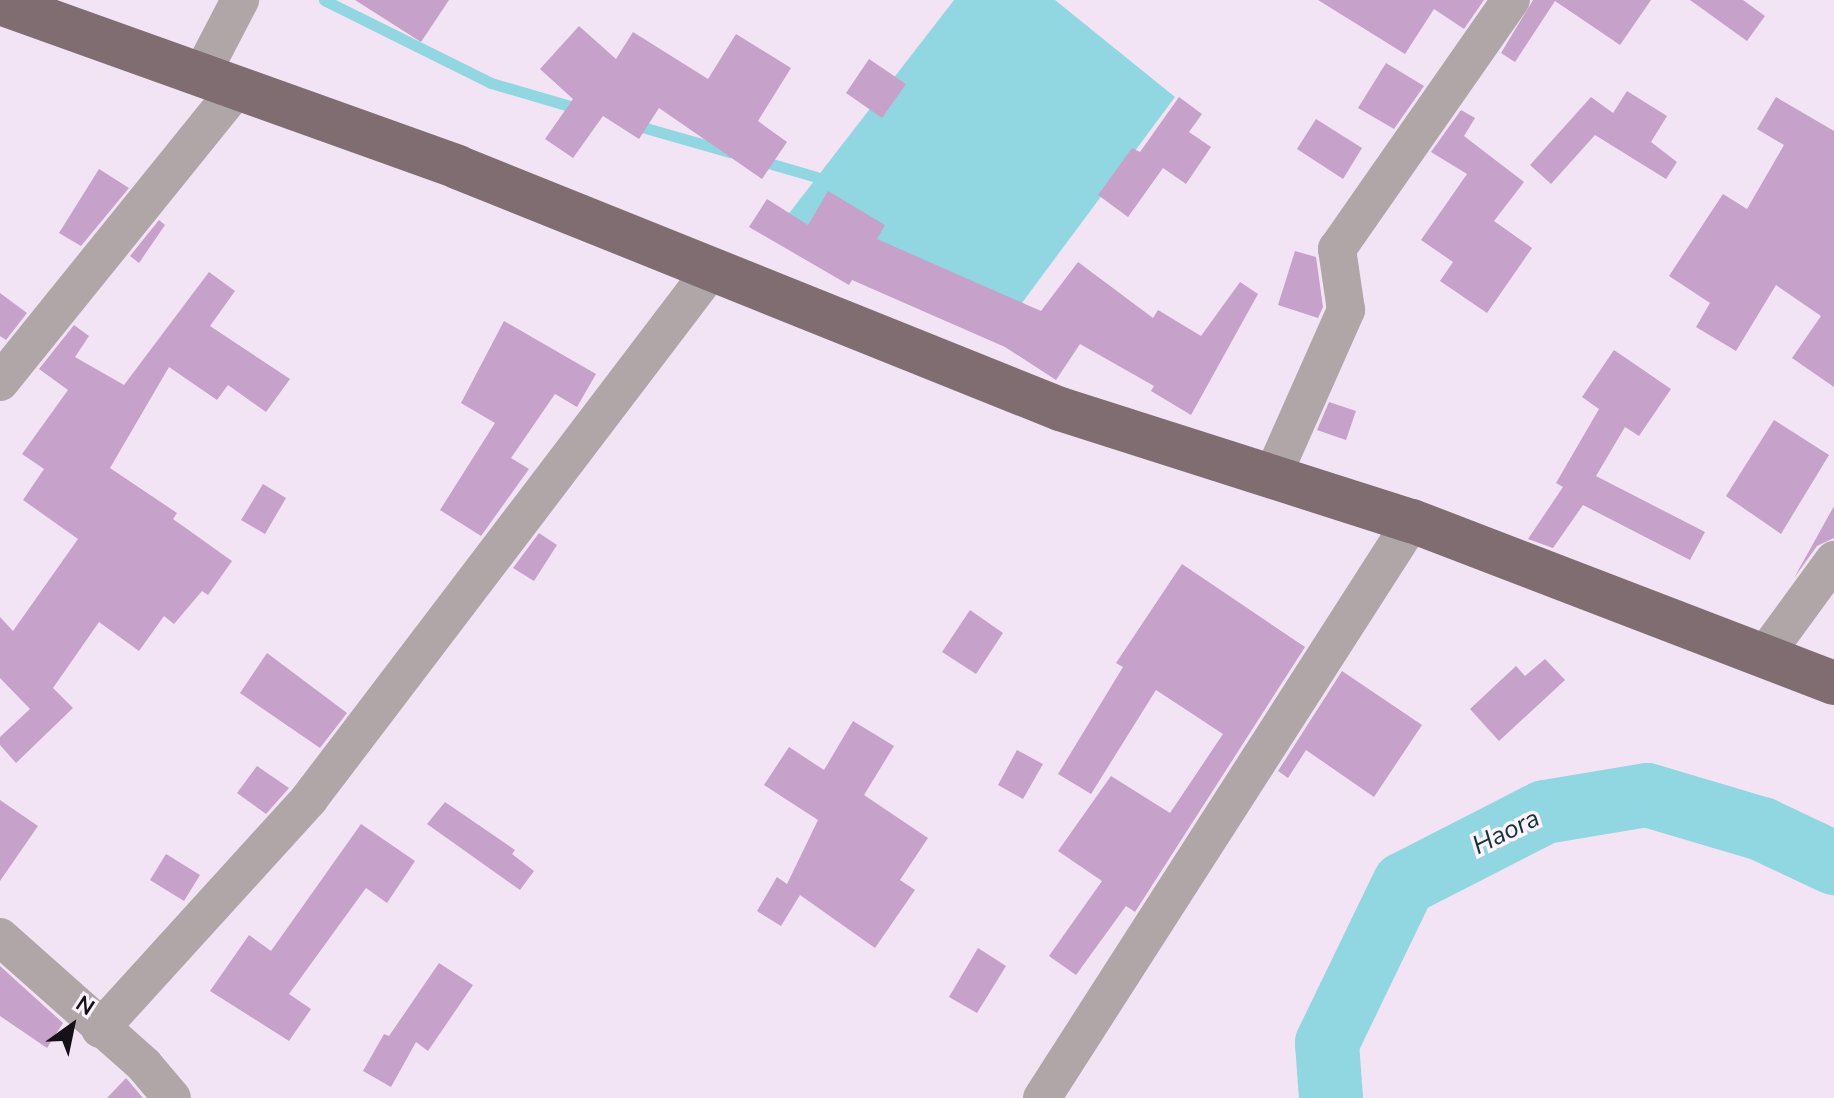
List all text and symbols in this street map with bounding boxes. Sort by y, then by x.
water label: Haora [1467,802,1545,862]
north arrow [32,986,112,1066]
text: N [70,989,100,1023]

